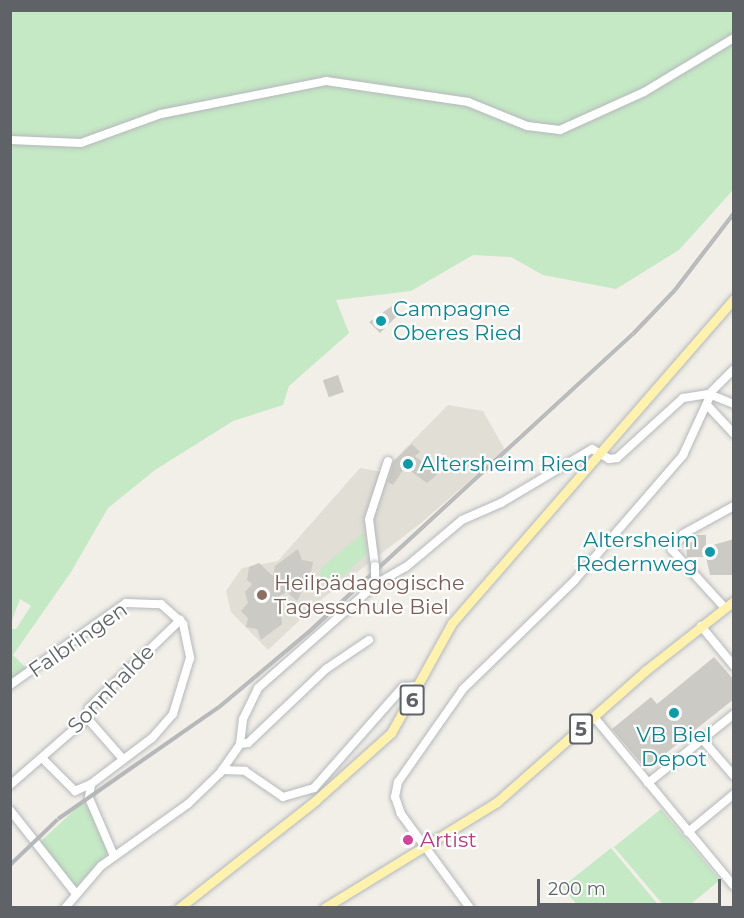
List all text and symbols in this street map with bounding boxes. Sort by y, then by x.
place label: Campagne Oberes Ried [393,296,522,346]
marker: Campagne Oberes Ried [374,314,388,328]
place label: Altersheim Ried [420,451,588,477]
marker: Altersheim Ried [401,457,415,471]
place label: Altersheim Redernweg [576,527,698,577]
marker: Altersheim Redernweg [703,545,717,559]
place label: Heilpädagogische Tagesschule Biel [274,570,465,620]
marker: Heilpädagogische Tagesschule Biel [255,588,269,602]
street label: Falbringen [24,597,132,683]
street label: Sonnhalde [62,639,160,739]
road number: 6 [398,683,426,717]
marker: VB Biel Depot [667,706,681,720]
road number: 5 [569,712,593,746]
place label: VB Biel Depot [636,722,712,772]
place label: Artist [420,827,477,853]
marker: Artist [401,833,415,847]
scale bar [540,867,724,905]
text: 200 m [548,878,606,900]

